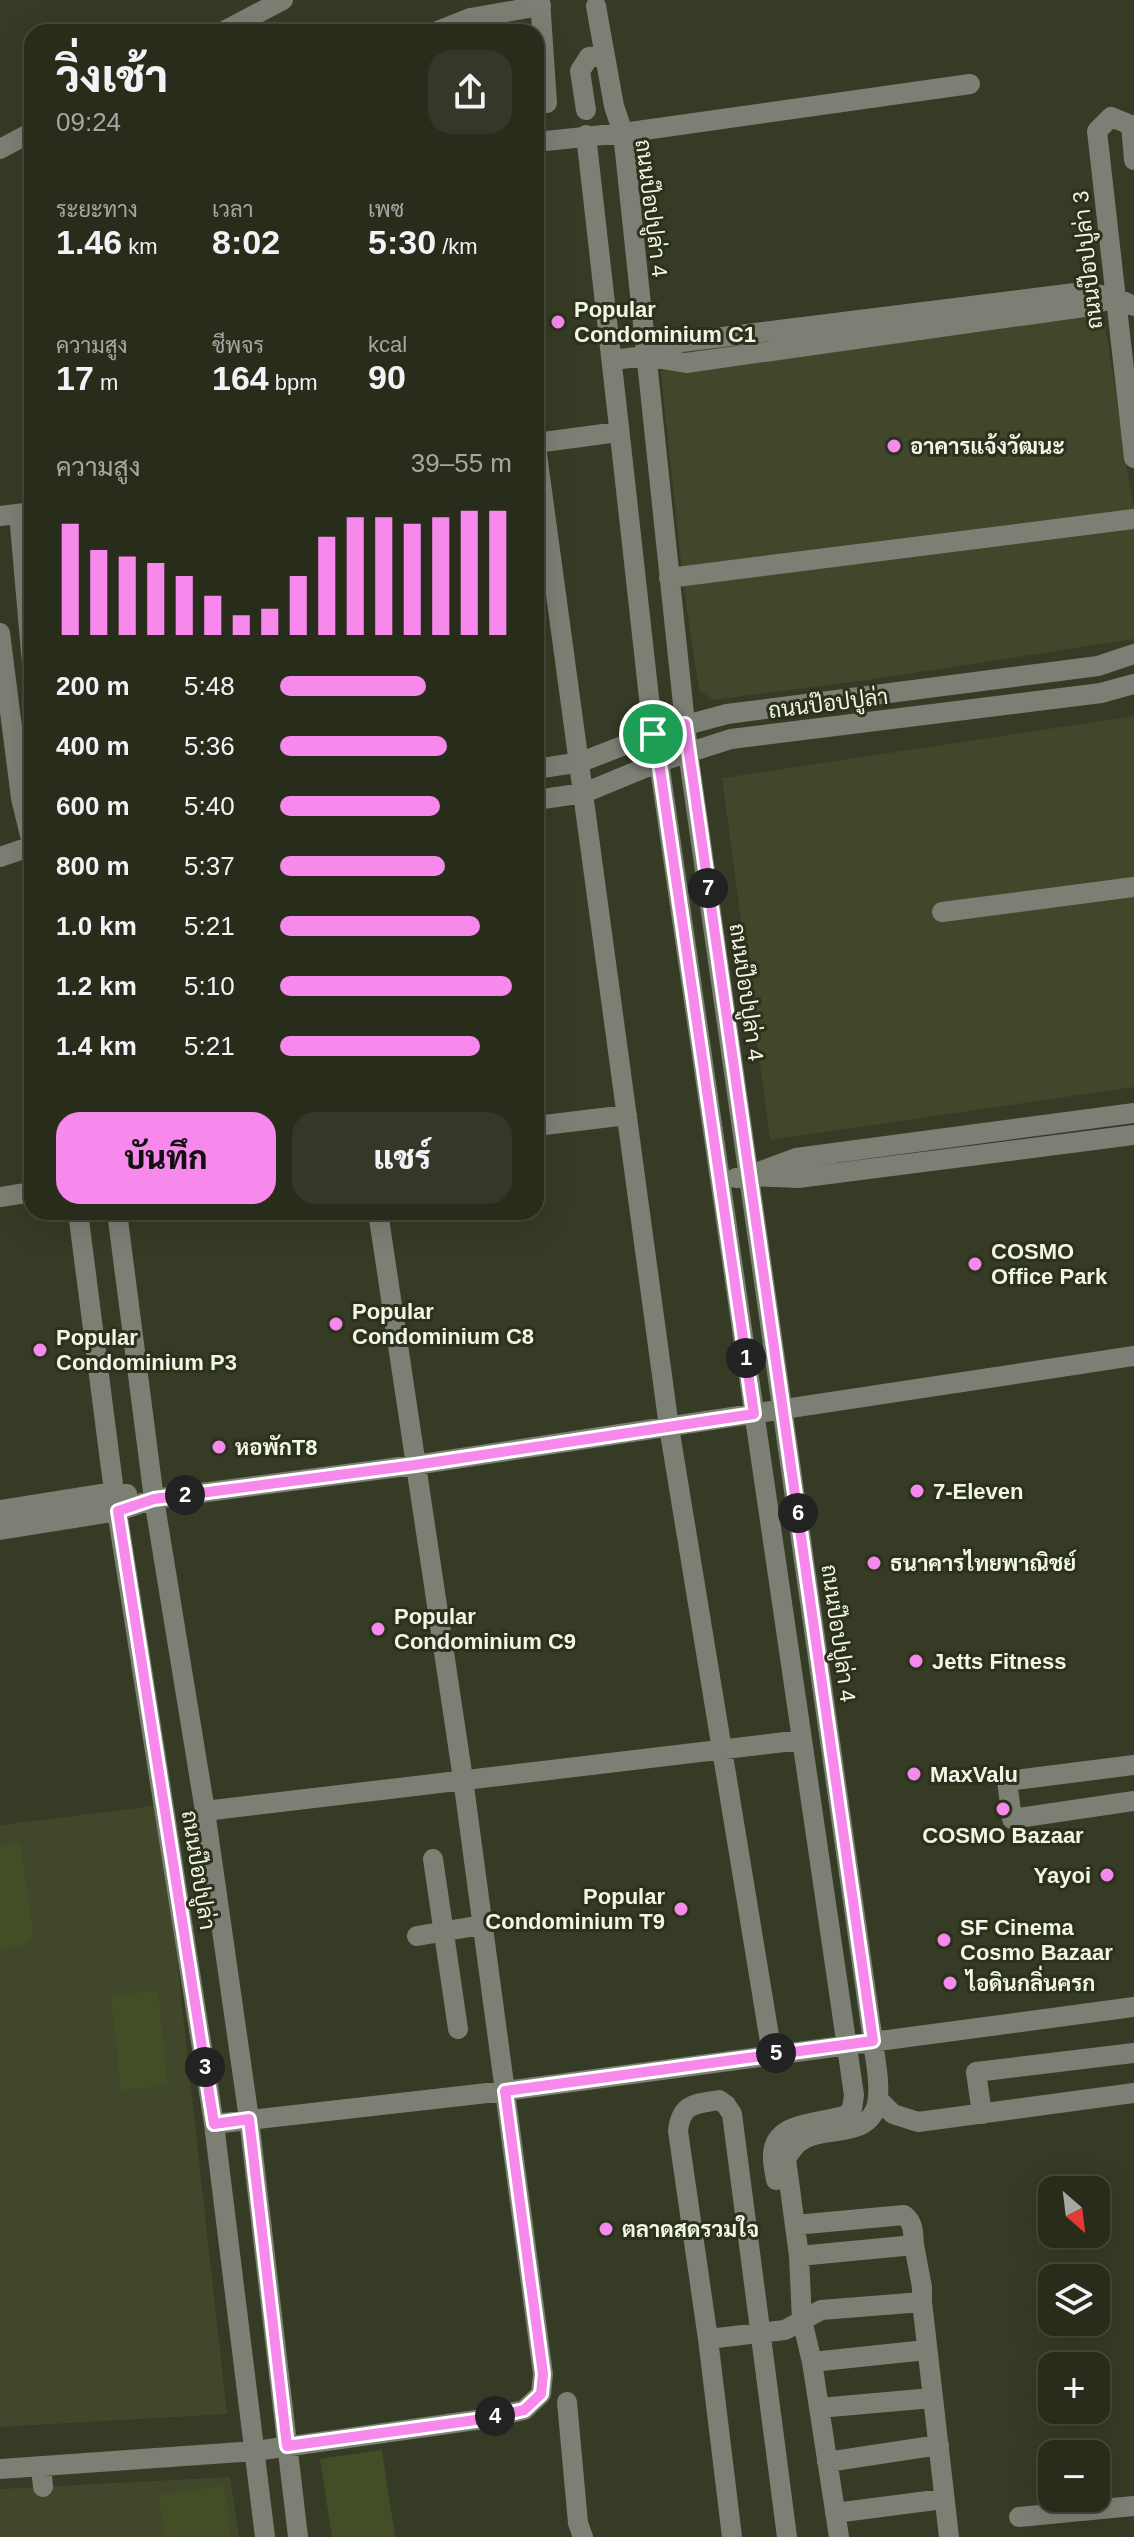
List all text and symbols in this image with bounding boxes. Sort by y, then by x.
button: share [428,50,512,134]
text: วิ่งเช้า [56,52,168,101]
text: 09:24 [56,107,121,137]
street label: ถนนป๊อปปูล่า 4 [628,138,673,279]
street label: ถนนป๊อปปูล่า 3 [1067,189,1110,330]
text: ระยะทาง [56,197,138,222]
text: เวลา [212,197,254,222]
text: เพซ [368,197,404,222]
text: 1.46 [56,223,122,261]
text: 8:02 [212,223,280,261]
text: 5:30 [368,223,436,261]
text: km [122,234,158,259]
text: /km [436,234,478,259]
place label: Popular Condominium C1 [574,297,756,347]
marker: Popular Condominium C1 [549,313,567,331]
text: kcal [368,332,407,357]
text: ความสูง [56,333,127,358]
text: ชีพจร [212,333,264,358]
text: 90 [368,358,406,396]
text: 17 [56,359,94,397]
text: 164 [212,359,269,397]
text: m [94,370,118,395]
text: bpm [269,370,318,395]
place label: อาคารแจ้งวัฒนะ [910,432,1064,459]
marker: อาคารแจ้งวัฒนะ [885,437,903,455]
text: 39–55 m [411,448,512,478]
text: ความสูง [56,452,140,482]
text: 200 m [56,671,130,701]
text: 5:48 [184,671,235,701]
street label: ถนนป๊อปปูล่า [767,683,890,726]
pin [619,700,687,768]
icon: arrive [631,712,675,756]
text: 400 m [56,731,130,761]
text: 5:36 [184,731,235,761]
text: 600 m [56,791,130,821]
text: 5:40 [184,791,235,821]
text: 800 m [56,851,130,881]
text: 5:37 [184,851,235,881]
pin: 7 [688,868,728,908]
text: 7 [702,875,714,900]
text: 1.0 km [56,911,137,941]
text: 5:21 [184,911,235,941]
street label: ถนนป๊อปปูล่า 4 [722,921,770,1063]
text: 1.2 km [56,971,137,1001]
text: 5:10 [184,971,235,1001]
text: 1.4 km [56,1031,137,1061]
text: 5:21 [184,1031,235,1061]
button: บันทึก [56,1112,276,1204]
button: แชร์ [292,1112,512,1204]
place label: COSMO Office Park [991,1239,1108,1289]
marker: COSMO Office Park [966,1255,984,1273]
place label: Popular Condominium C8 [352,1299,534,1349]
marker: Popular Condominium C8 [327,1315,345,1333]
place label: Popular Condominium P3 [56,1325,237,1375]
pin: 1 [726,1338,766,1378]
marker: Popular Condominium P3 [31,1341,49,1359]
text: 1 [740,1345,752,1370]
place label: หอพักT8 [235,1434,317,1460]
marker: หอพักT8 [210,1438,228,1456]
pin: 2 [165,1475,205,1515]
place label: 7-Eleven [933,1479,1024,1504]
text: 2 [179,1482,191,1507]
marker: 7-Eleven [908,1482,926,1500]
pin: 6 [778,1493,818,1533]
text: 6 [792,1500,804,1525]
place label: ธนาคารไทยพาณิชย์ [890,1549,1077,1576]
marker: ธนาคารไทยพาณิชย์ [865,1554,883,1572]
street label: ถนนป๊อปปูล่า 4 [814,1562,862,1704]
place label: Popular Condominium C9 [394,1604,576,1654]
marker: Popular Condominium C9 [369,1620,387,1638]
place label: Jetts Fitness [932,1649,1067,1674]
marker: Jetts Fitness [907,1652,925,1670]
place label: MaxValu [930,1762,1018,1787]
marker: MaxValu [905,1765,923,1783]
marker: COSMO Bazaar [994,1800,1012,1818]
street label: ถนนป๊อปปูล่า [174,1809,221,1932]
place label: COSMO Bazaar [922,1823,1084,1848]
place label: Yayoi [1034,1863,1091,1888]
marker: Yayoi [1098,1866,1116,1884]
place label: Popular Condominium T9 [485,1884,665,1934]
marker: Popular Condominium T9 [672,1900,690,1918]
place label: SF Cinema Cosmo Bazaar [960,1915,1113,1965]
marker: SF Cinema Cosmo Bazaar [935,1931,953,1949]
place label: ไอดินกลิ่นครก [964,1965,1095,1996]
marker: ไอดินกลิ่นครก [941,1974,959,1992]
pin: 5 [756,2033,796,2073]
text: 5 [770,2040,782,2065]
pin: 3 [185,2047,225,2087]
text: 3 [199,2054,211,2079]
north arrow [1038,2176,1110,2248]
map controls [1038,2176,1110,2512]
place label: ตลาดสดรวมใจ [622,2215,759,2242]
marker: ตลาดสดรวมใจ [597,2220,615,2238]
button: layers [1038,2264,1110,2336]
button: + [1038,2352,1110,2424]
pin: 4 [475,2396,515,2436]
text: 4 [489,2403,501,2428]
button: − [1038,2440,1110,2512]

